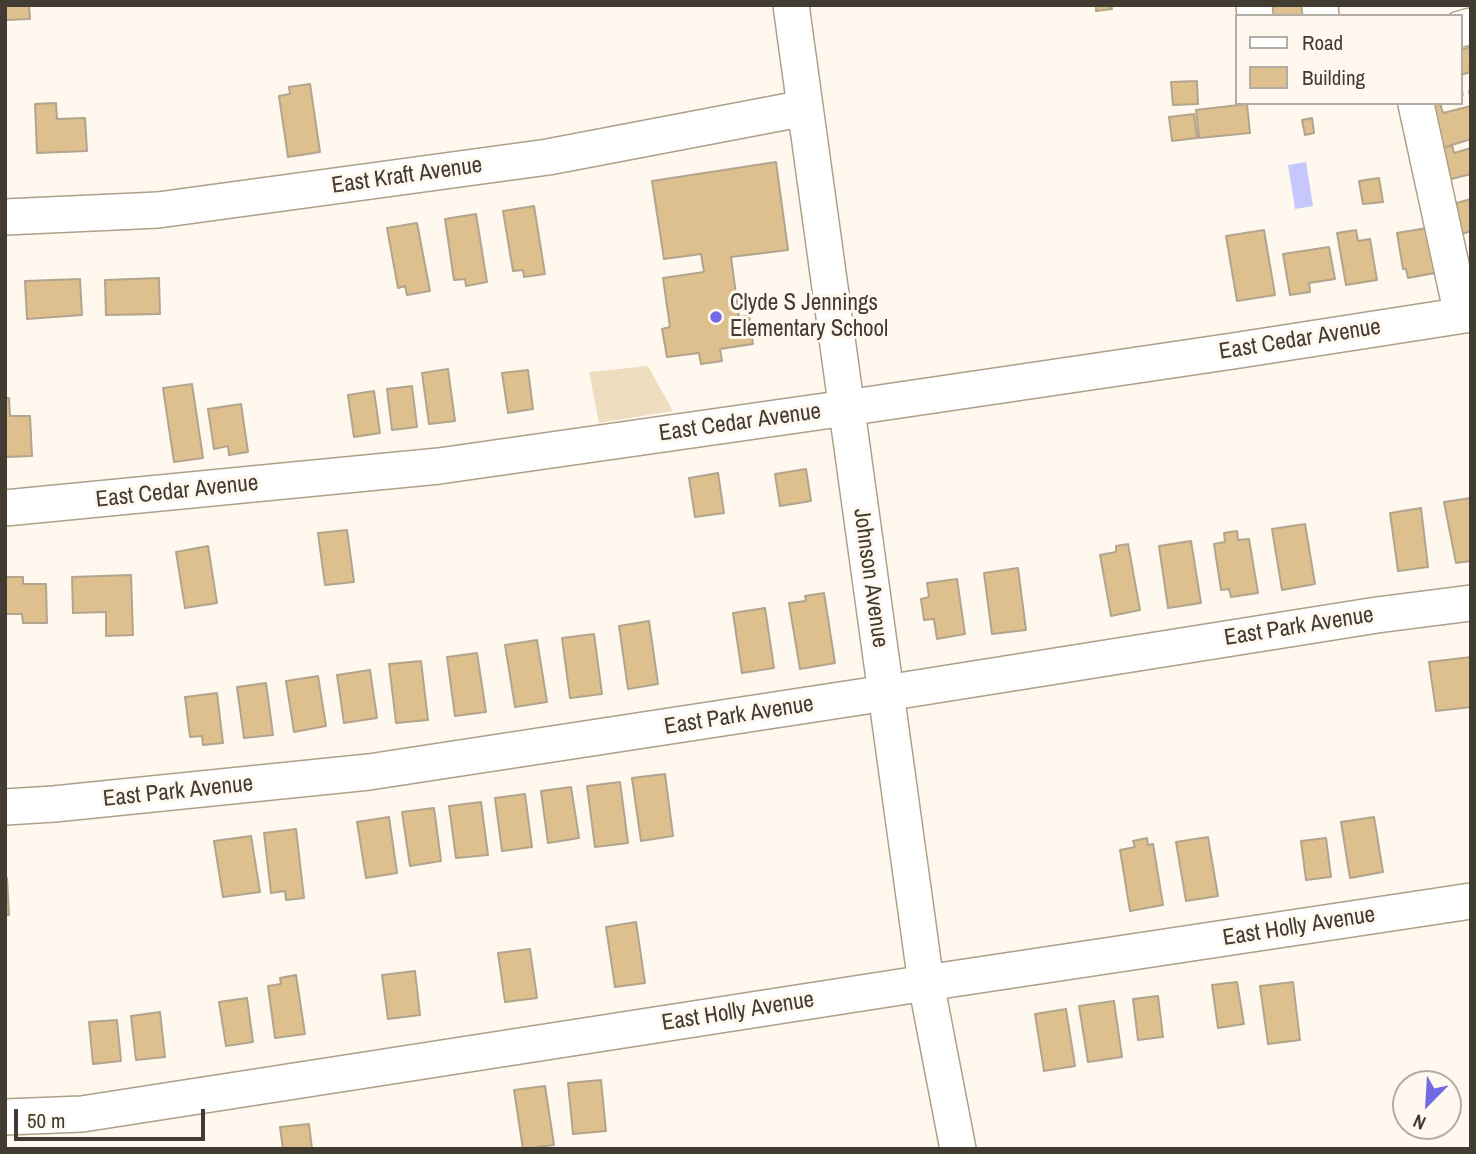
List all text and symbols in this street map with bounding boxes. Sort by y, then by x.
legend [1234,14,1462,105]
text: Road [1302,28,1343,57]
text: Building [1302,63,1365,92]
street label: East Kraft Avenue [330,152,484,200]
place label: Clyde S Jennings Elementary School [730,290,888,344]
marker: Clyde S Jennings Elementary School [708,309,724,325]
street label: East Cedar Avenue [1217,314,1383,366]
street label: East Cedar Avenue [657,398,823,448]
street label: East Cedar Avenue [94,470,260,514]
street label: Johnson Avenue [847,507,893,649]
street label: East Park Avenue [1222,602,1376,652]
street label: East Park Avenue [662,691,816,741]
street label: East Park Avenue [102,770,254,814]
street label: East Holly Avenue [1221,901,1377,953]
street label: East Holly Avenue [660,986,816,1038]
north arrow [1392,1070,1462,1140]
scale bar [18,1094,208,1138]
text: 50 m [27,1106,65,1135]
text: N [1409,1108,1430,1137]

